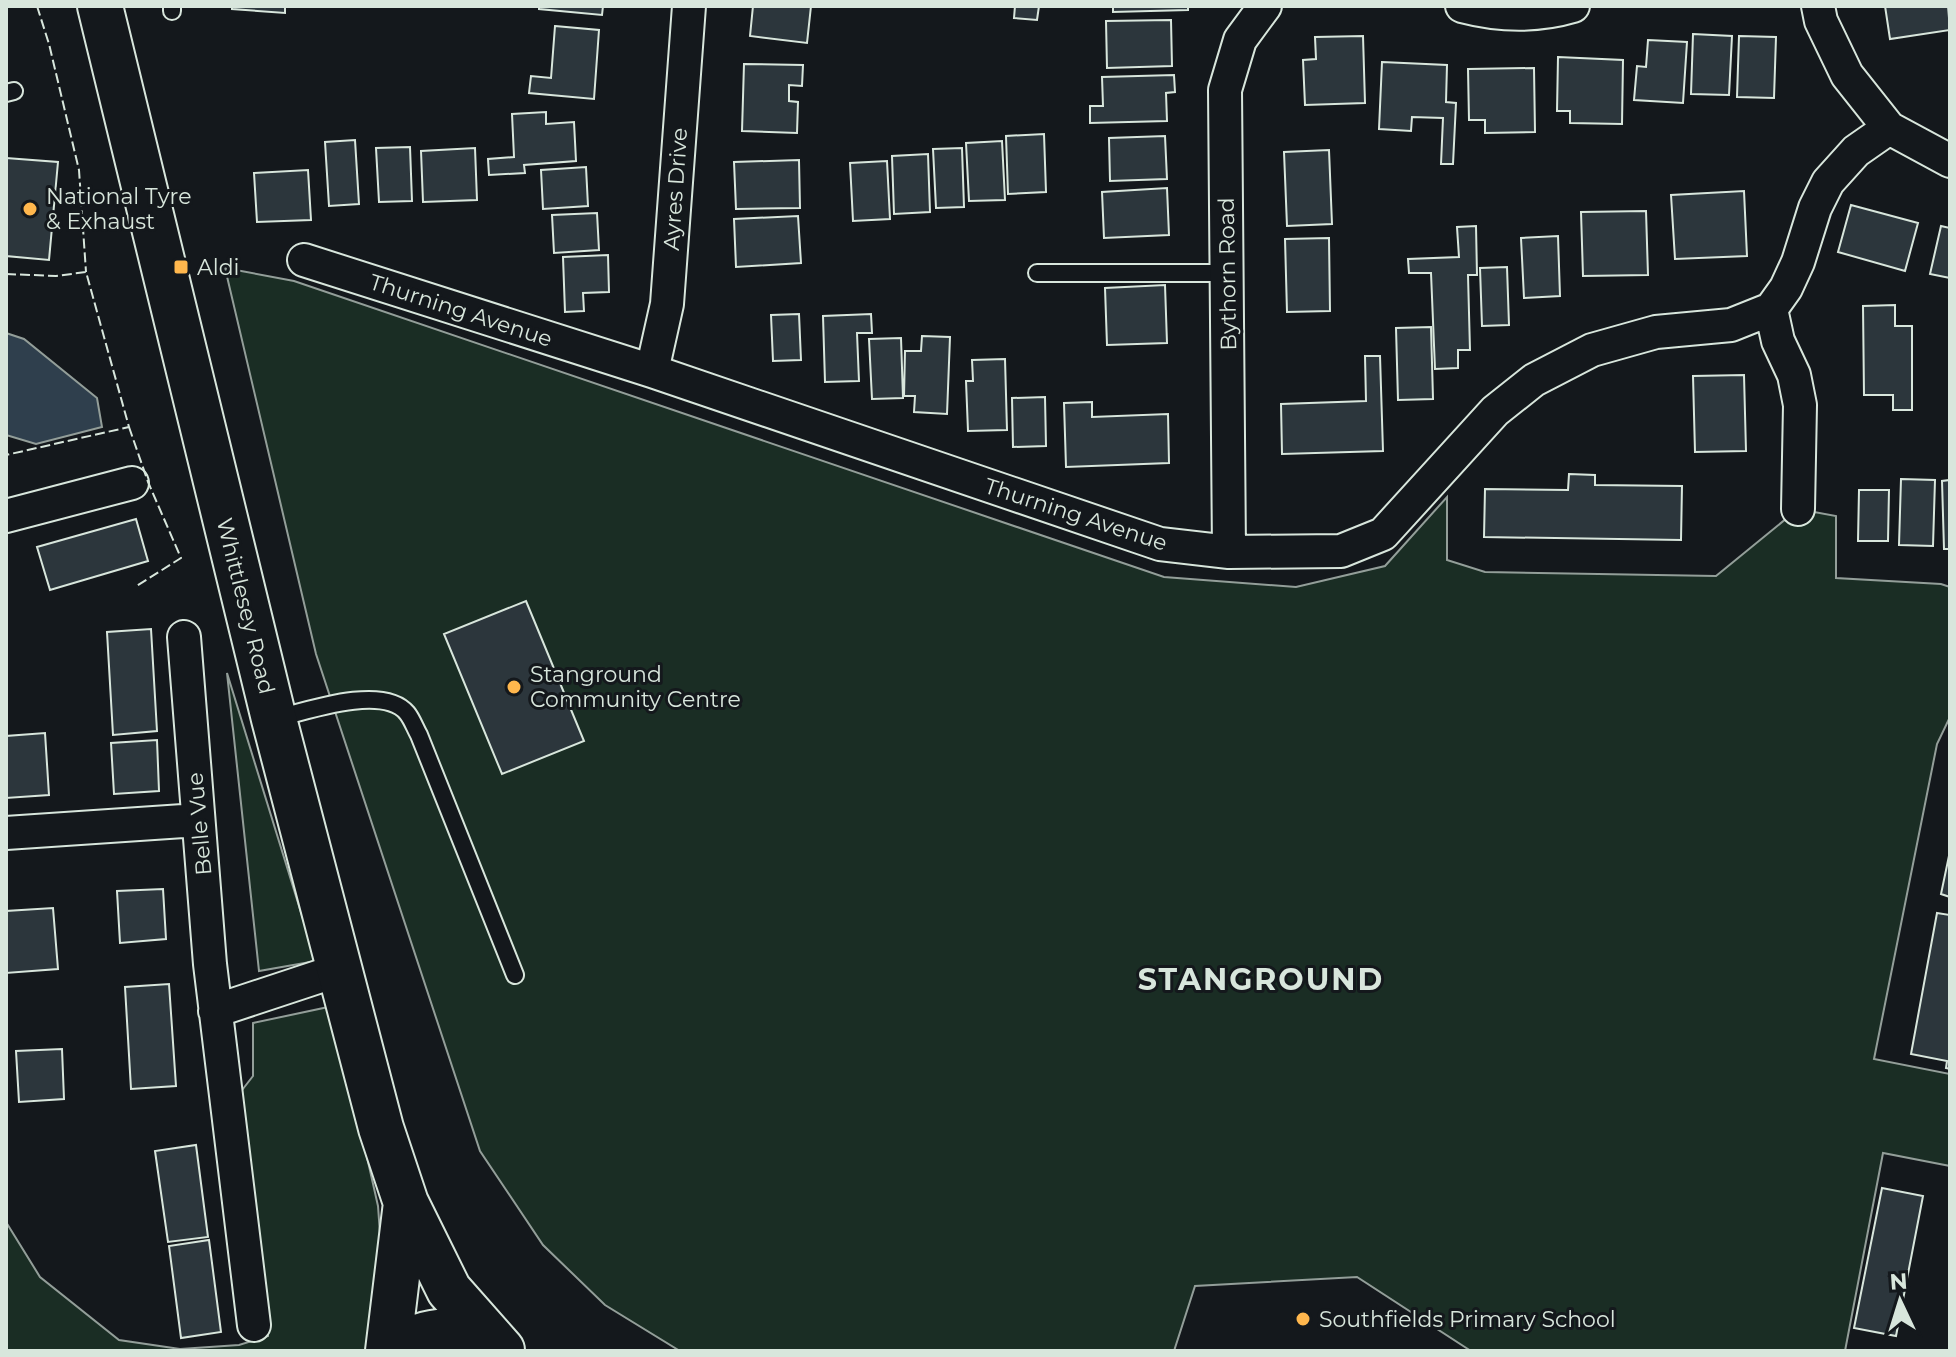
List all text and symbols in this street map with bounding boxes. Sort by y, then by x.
street label: Ayres Drive [658,127,693,251]
place label: National Tyre & Exhaust [46,183,191,235]
street label: Bythorn Road [1213,197,1242,351]
marker: National Tyre & Exhaust [21,200,39,218]
place label: Aldi [197,254,240,281]
marker: Aldi [172,258,190,276]
street label: Thurning Avenue [366,268,556,353]
street label: Thurning Avenue [981,472,1171,557]
street label: Whittlesey Road [211,515,280,697]
place label: Stanground Community Centre [530,661,741,713]
marker: Stanground Community Centre [505,678,523,696]
street label: Belle Vue [182,771,217,877]
district label: STANGROUND [1138,961,1384,998]
north arrow [1860,1261,1940,1341]
text: N [1889,1267,1908,1296]
place label: Southfields Primary School [1319,1306,1616,1333]
marker: Southfields Primary School [1294,1310,1312,1328]

